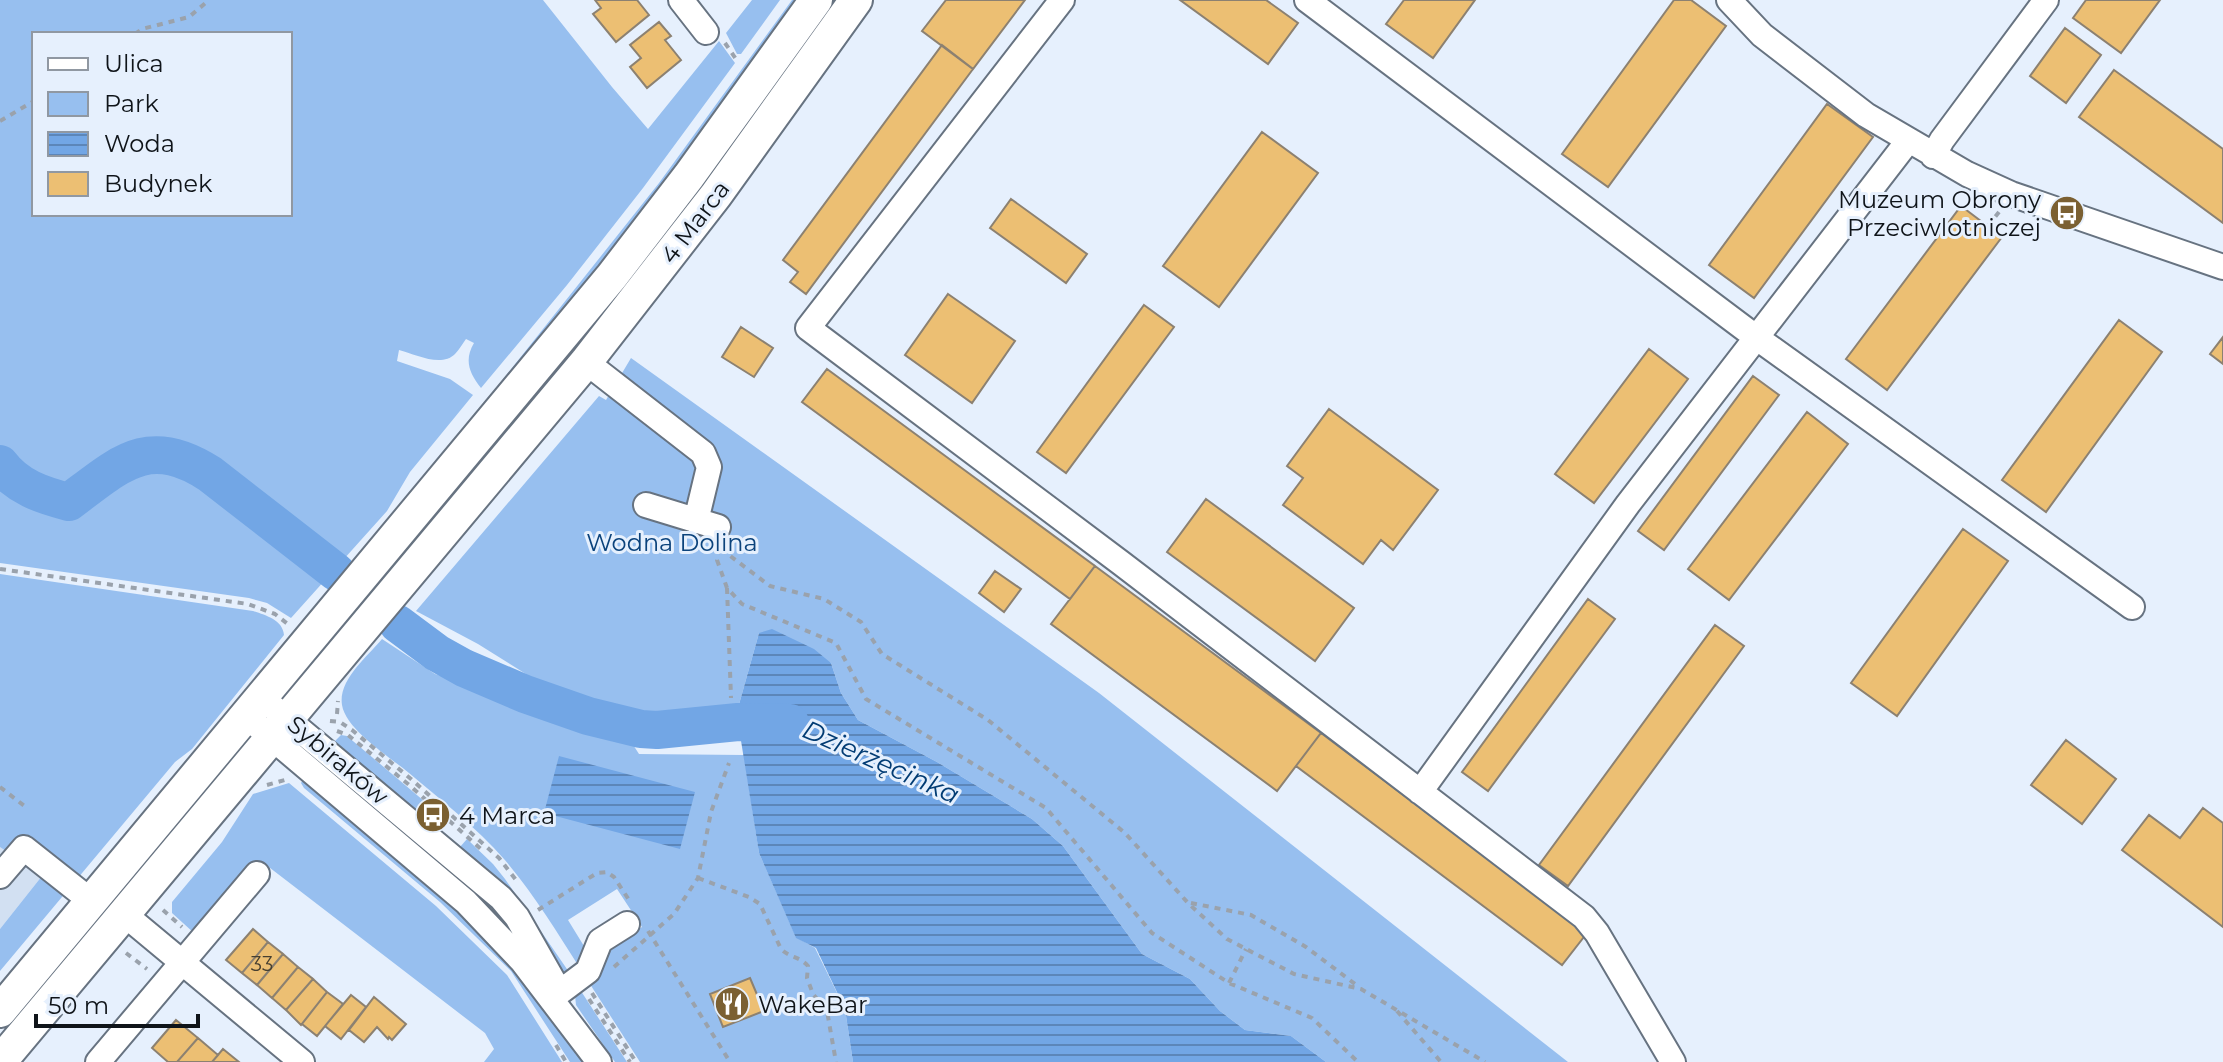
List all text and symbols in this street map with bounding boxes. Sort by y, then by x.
legend [32,32,292,216]
text: Ulica [104,49,164,78]
text: Park [104,89,159,118]
text: Woda [104,129,175,158]
text: Budynek [104,169,213,198]
street label: 4 Marca [654,175,736,269]
place label: Muzeum Obrony Przeciwlotniczej [1838,185,2041,242]
bus stop icon: Muzeum Obrony Przeciwlotniczej [2048,194,2086,232]
park label: Wodna Dolina [586,528,758,557]
street label: Sybiraków [282,709,394,811]
water label: Dzierżęcinka [798,713,964,811]
bus stop icon: 4 Marca [414,796,452,834]
place label: 4 Marca [459,801,555,830]
house number: 33 [251,952,273,976]
scale bar [36,978,198,1028]
restaurant icon: WakeBar [713,985,751,1023]
place label: WakeBar [758,990,868,1019]
text: 50 m [48,991,109,1020]

